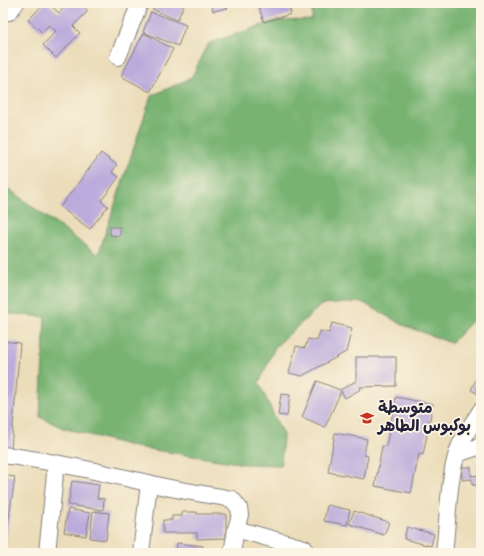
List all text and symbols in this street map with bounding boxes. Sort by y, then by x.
place label: متوسطة بوكبوس الطاهر [376,398,471,439]
school or university icon: متوسطة بوكبوس الطاهر [359,410,375,426]

